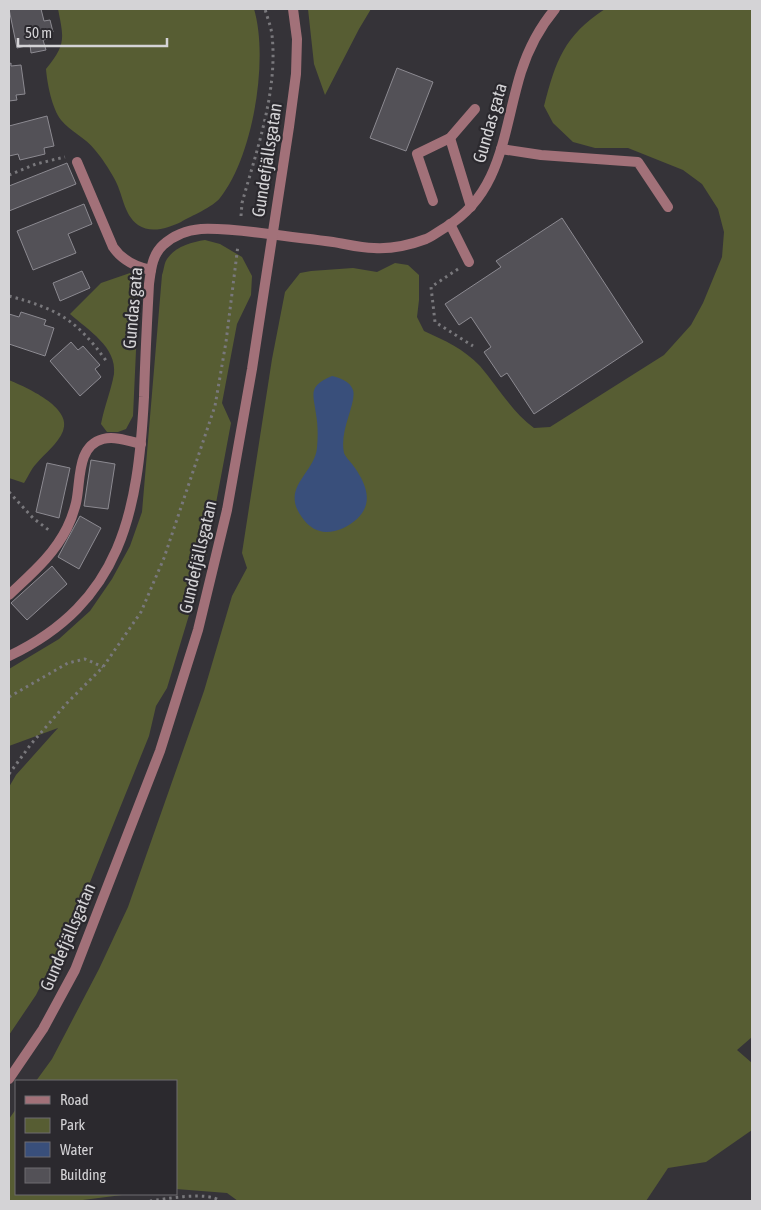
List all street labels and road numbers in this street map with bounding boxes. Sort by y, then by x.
street label: Gundas gata [468,81,511,165]
street label: Gundefjällsgatan [247,101,286,218]
street label: Gundas gata [118,266,147,350]
street label: Gundefjällsgatan [174,498,221,615]
street label: Gundefjällsgatan [35,880,100,994]

